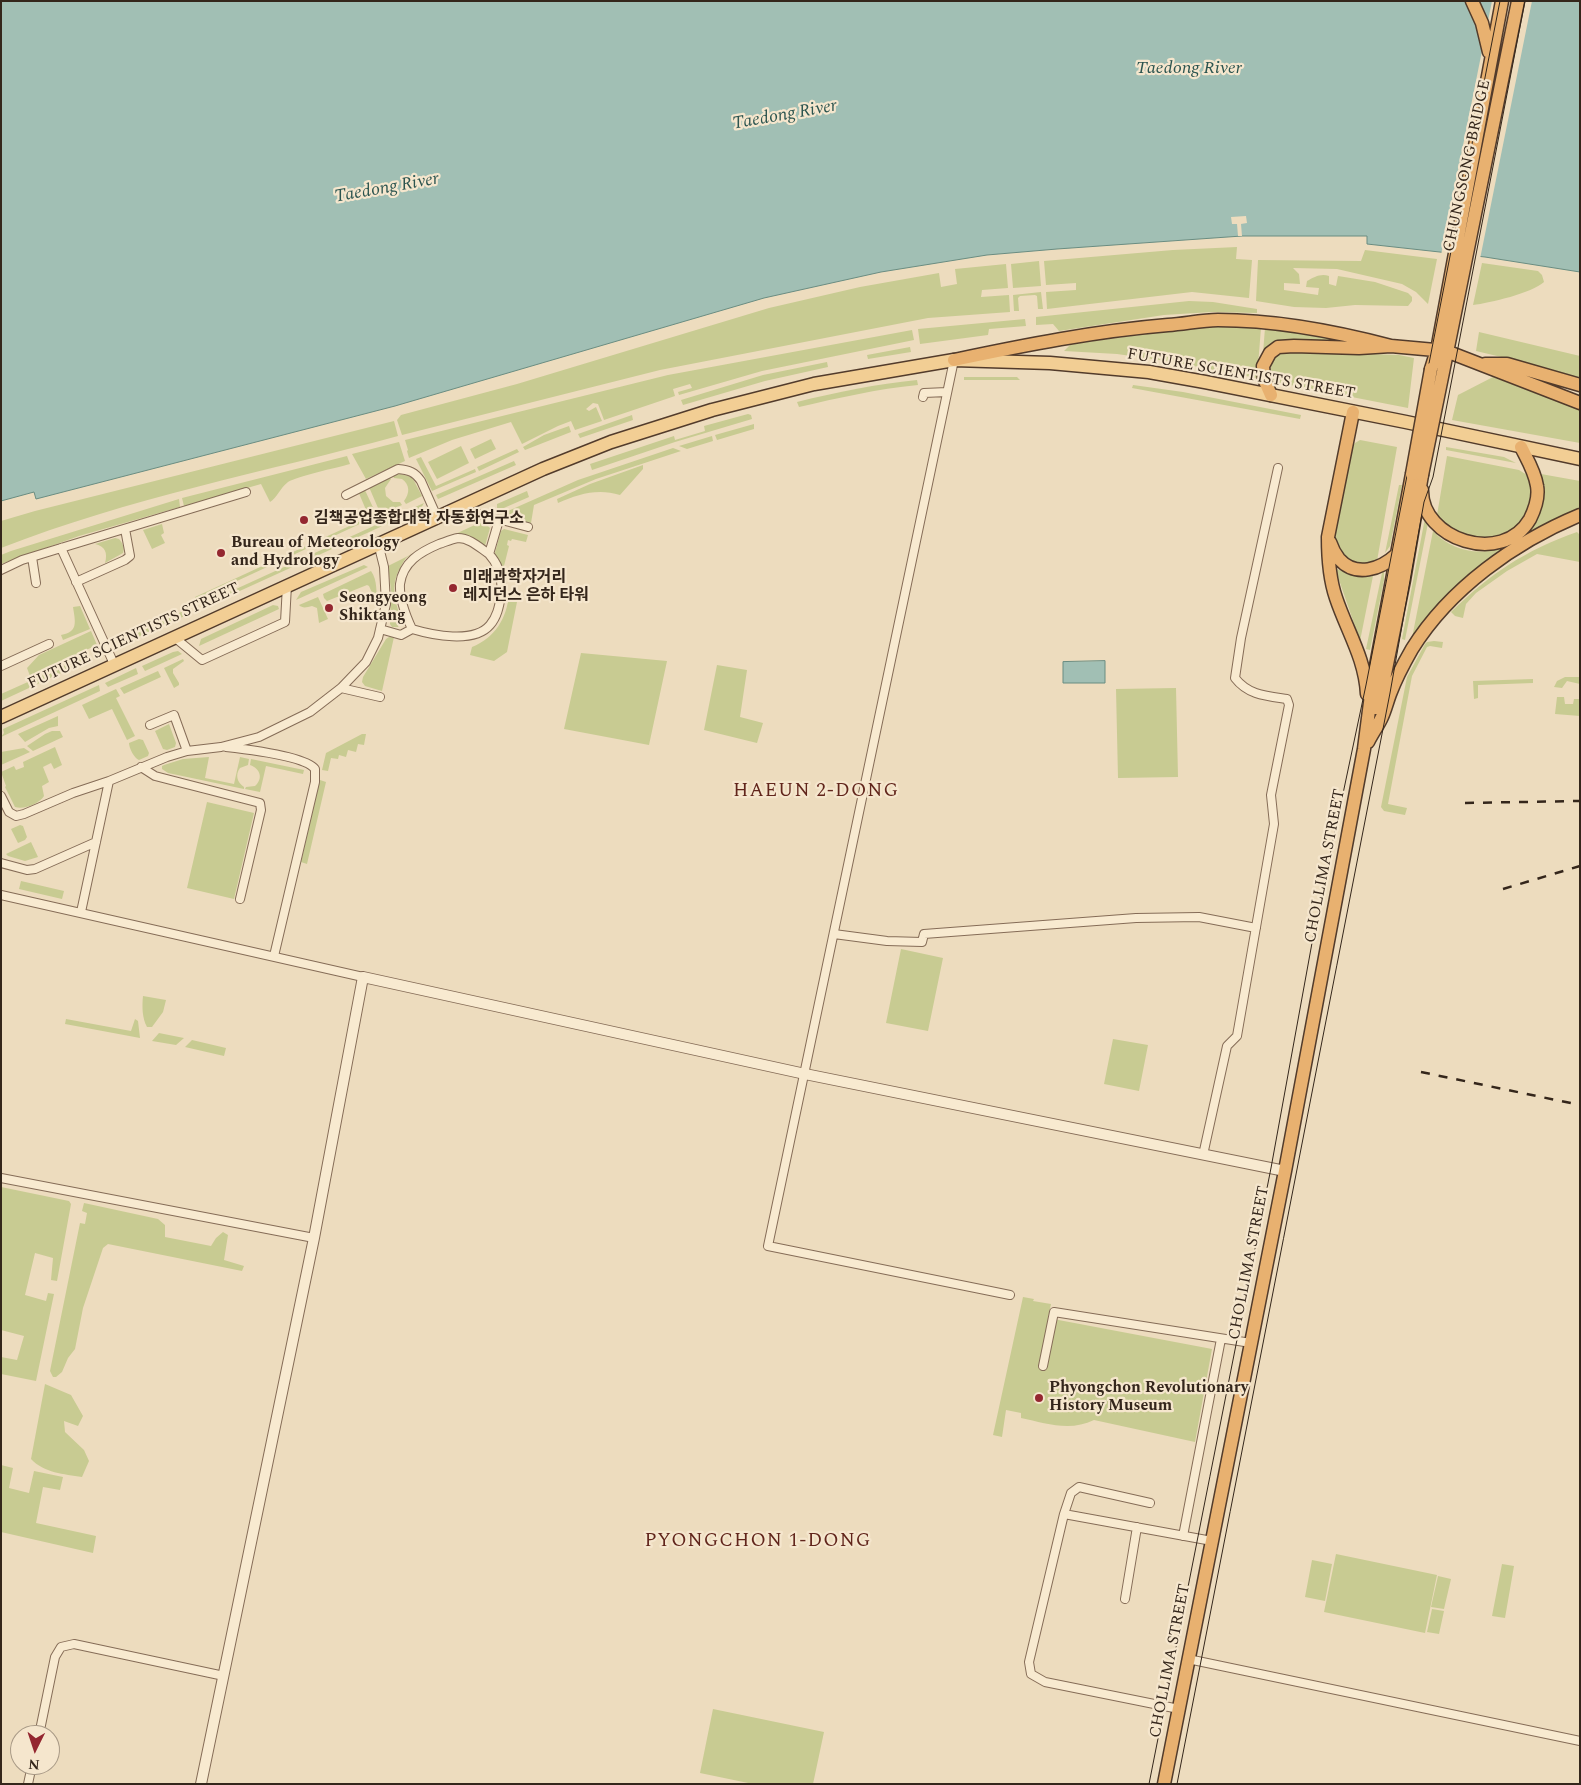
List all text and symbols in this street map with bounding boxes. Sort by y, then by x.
water label: Taedong River [1136,58,1242,80]
street label: CHUNGSONG BRIDGE [1440,78,1496,254]
water label: Taedong River [731,96,839,136]
water label: Taedong River [333,169,441,209]
street label: FUTURE SCIENTISTS STREET [1125,345,1357,405]
place label: 김책공업종합대학 자동화연구소 [314,510,524,530]
marker: 김책공업종합대학 자동화연구소 [298,514,310,526]
place label: Bureau of Meteorology and Hydrology [231,534,399,572]
marker: Bureau of Meteorology and Hydrology [215,547,227,559]
place label: 미래과학자거리 레지던스 은하 타워 [463,569,589,607]
street label: FUTURE SCIENTISTS STREET [25,579,243,695]
marker: 미래과학자거리 레지던스 은하 타워 [447,582,459,594]
place label: Seongyeong Shiktang [339,589,427,627]
marker: Seongyeong Shiktang [323,602,335,614]
district label: HAEUN 2-DONG [732,781,900,803]
street label: CHOLLIMA STREET [1302,787,1350,945]
street label: CHOLLIMA STREET [1226,1184,1274,1342]
place label: Phyongchon Revolutionary History Museum [1049,1379,1248,1417]
marker: Phyongchon Revolutionary History Museum [1033,1392,1045,1404]
district label: PYONGCHON 1-DONG [643,1531,873,1553]
street label: CHOLLIMA STREET [1147,1582,1195,1740]
north arrow [10,1725,60,1775]
text: N [28,1754,40,1775]

